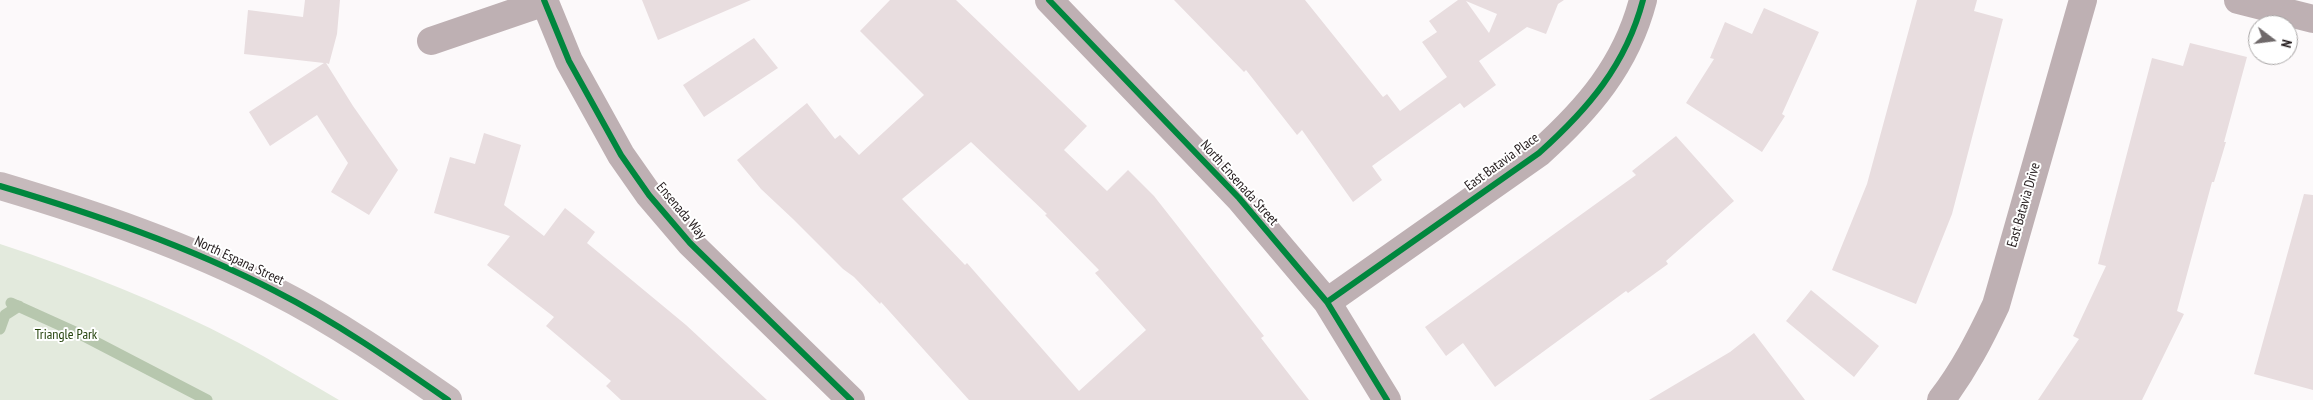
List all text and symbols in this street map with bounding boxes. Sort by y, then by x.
north arrow [2248,15,2298,65]
text: N [2277,38,2296,50]
street label: East Batavia Place [1462,129,1542,195]
street label: North Ensenada Street [1196,137,1282,229]
street label: East Batavia Drive [2004,161,2044,249]
street label: Ensenada Way [652,179,710,243]
street label: North Espana Street [192,233,286,289]
park label: Triangle Park [35,327,97,343]

